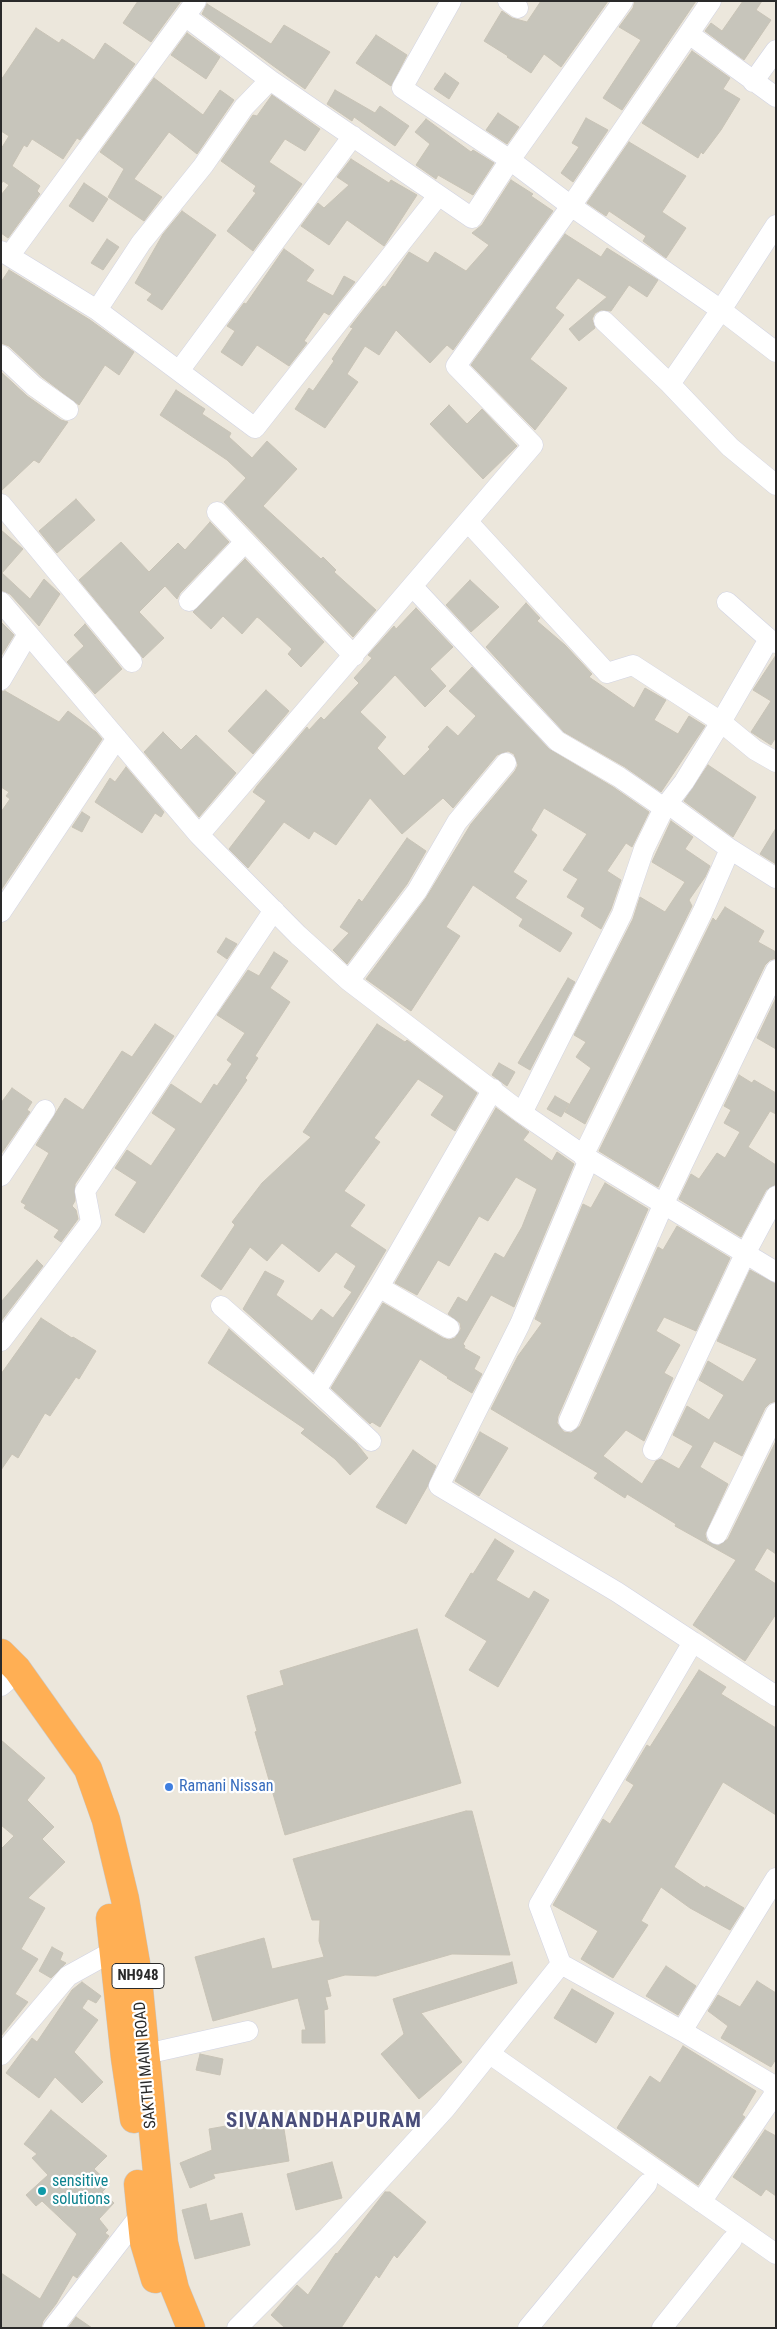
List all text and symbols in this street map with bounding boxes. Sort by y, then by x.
place label: Ramani Nissan [179,1777,274,1797]
marker: Ramani Nissan [163,1781,175,1793]
road number: NH948 [112,1964,164,1988]
street label: SAKTHI MAIN ROAD [131,2001,161,2129]
district label: SIVANANDHAPURAM [224,2109,424,2135]
place label: sensitive solutions [52,2172,110,2210]
marker: sensitive solutions [36,2185,48,2197]

